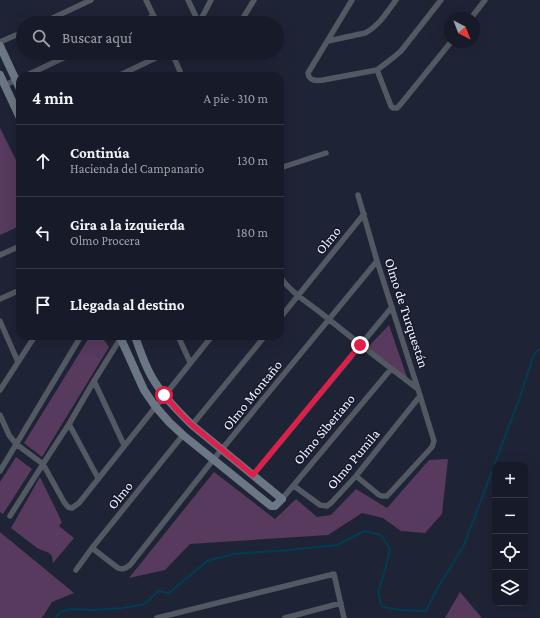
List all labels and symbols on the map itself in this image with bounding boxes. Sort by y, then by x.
north arrow [444,12,480,48]
street label: Olmo [312,223,344,257]
street label: Olmo de Turquestán [382,256,432,370]
route end [351,336,369,354]
street label: Olmo Montaño [219,357,285,433]
route start [155,386,173,404]
street label: Olmo Siberiano [290,390,358,467]
street label: Olmo Pumila [323,425,383,492]
street label: Olmo [104,478,136,512]

